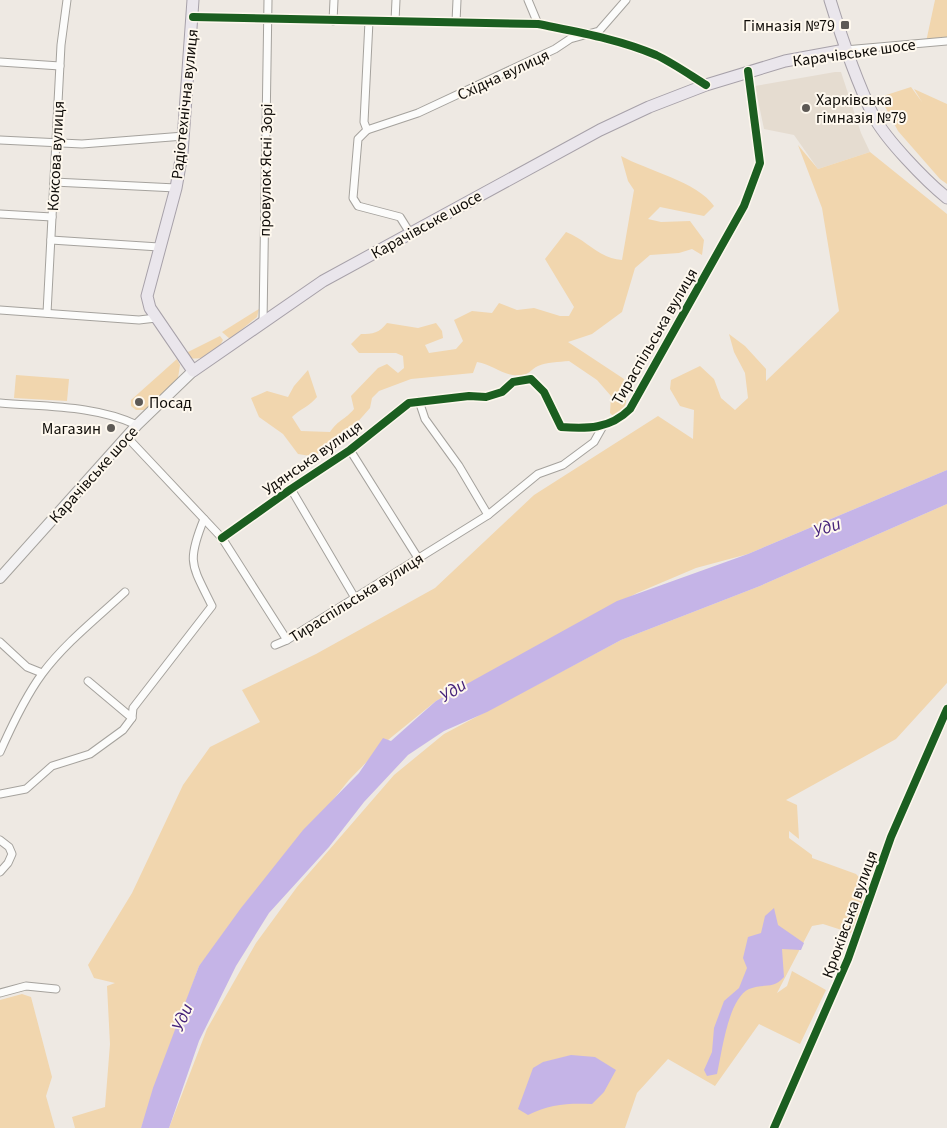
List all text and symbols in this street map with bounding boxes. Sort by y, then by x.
place label: Гімназія №79 [743,15,835,37]
marker: Гімназія №79 [839,19,851,31]
street label: Радіотехнічна вулиця [166,28,204,180]
street label: Карачівське шосе [791,33,917,72]
street label: Східна вулиця [454,44,553,106]
place label: Харківська гімназія №79 [816,89,907,129]
street label: Коксова вулиця [42,100,70,212]
marker: Харківська гімназія №79 [800,102,812,114]
street label: провулок Ясні Зорі [254,103,278,237]
street label: Карачівське шосе [367,185,486,265]
street label: Тираспільська вулиця [607,264,703,409]
place label: Посад [149,392,192,414]
marker: Посад [133,396,145,408]
street label: Удянська вулиця [258,415,367,500]
place label: Магазин [42,418,101,440]
street label: Карачівське шосе [44,421,143,528]
marker: Магазин [105,422,117,434]
water label: Уди [810,511,844,544]
street label: Тираспільська вулиця [285,548,428,648]
water label: Уди [435,673,472,708]
street label: Крюківська вулиця [817,848,883,981]
water label: Уди [165,1000,199,1035]

